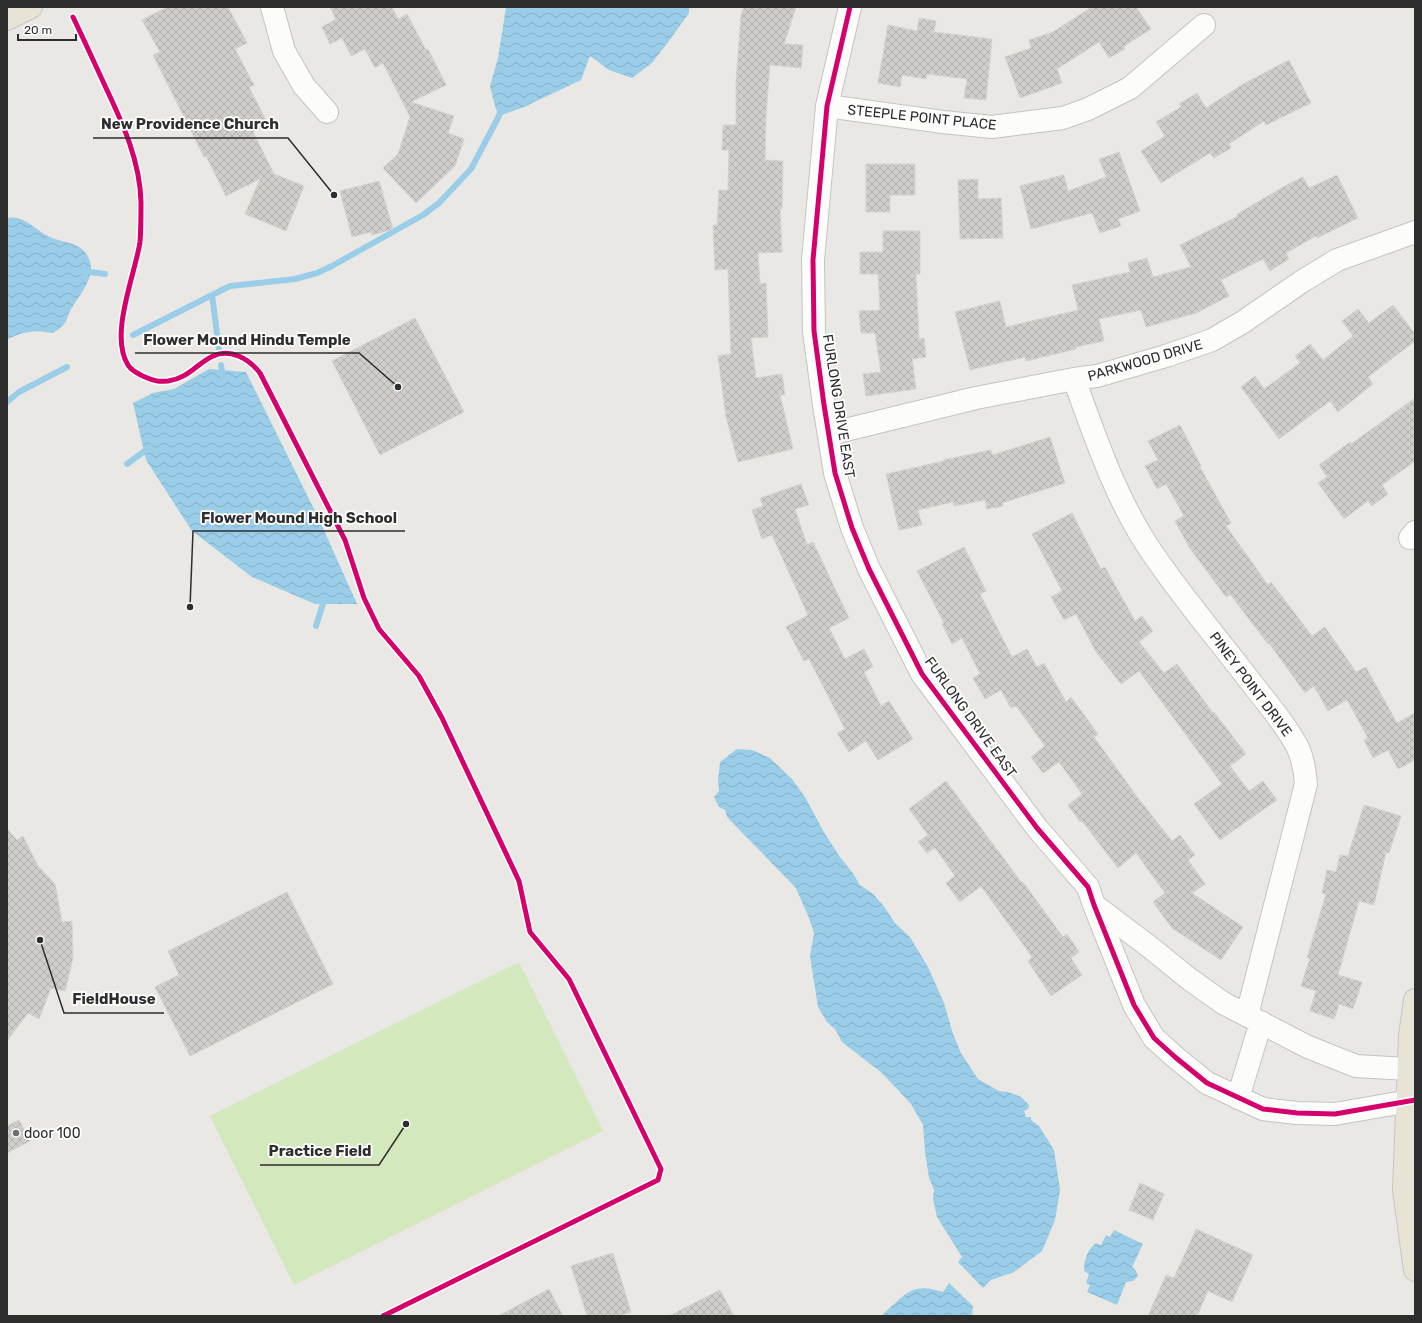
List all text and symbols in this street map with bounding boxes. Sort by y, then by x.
scale bar [18,16,76,42]
text: 20 m [24,23,52,37]
street label: STEEPLE POINT PLACE [847,101,997,134]
callout: New Providence Church [93,111,288,138]
text: New Providence Church [101,115,279,133]
callout: Flower Mound Hindu Temple [135,326,359,353]
text: Flower Mound Hindu Temple [143,331,351,349]
street label: FURLONG DRIVE EAST [819,333,858,479]
street label: PARKWOOD DRIVE [1086,336,1205,385]
callout: Flower Mound High School [193,504,405,531]
text: Flower Mound High School [201,509,397,527]
street label: PINEY POINT DRIVE [1206,629,1295,740]
street label: FURLONG DRIVE EAST [921,654,1020,781]
callout: FieldHouse [64,986,164,1013]
text: FieldHouse [72,990,156,1008]
place label: door 100 [24,1125,81,1142]
marker: door 100 [11,1128,21,1138]
callout: Practice Field [260,1138,379,1165]
text: Practice Field [269,1142,372,1160]

